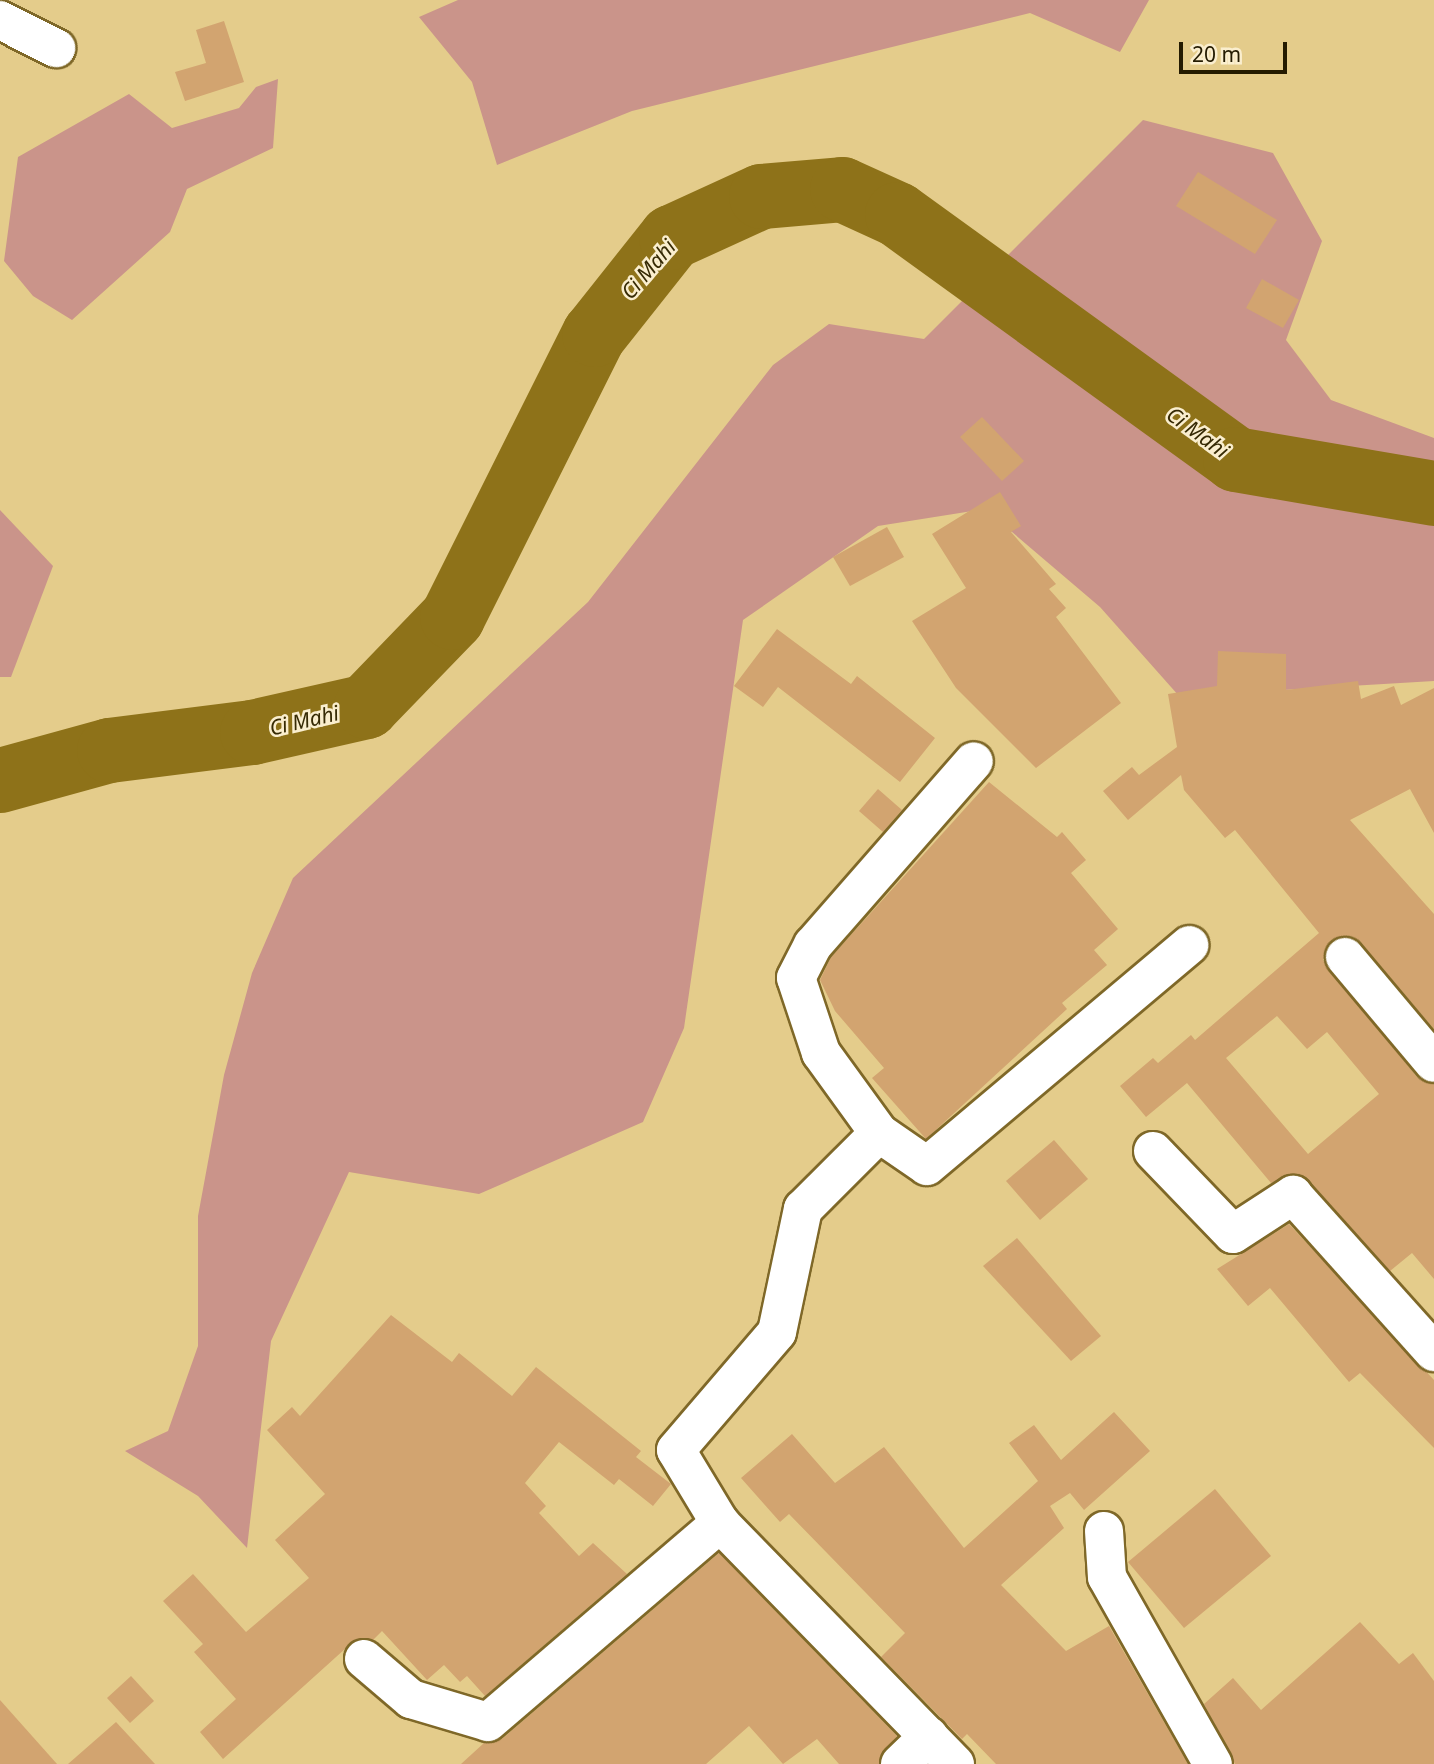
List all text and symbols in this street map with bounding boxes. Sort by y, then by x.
scale bar [1182,28,1290,72]
text: 20 m [1192,40,1241,68]
water label: Ci Mahi [615,234,681,304]
water label: Ci Mahi [1162,401,1234,463]
water label: Ci Mahi [267,700,341,740]

